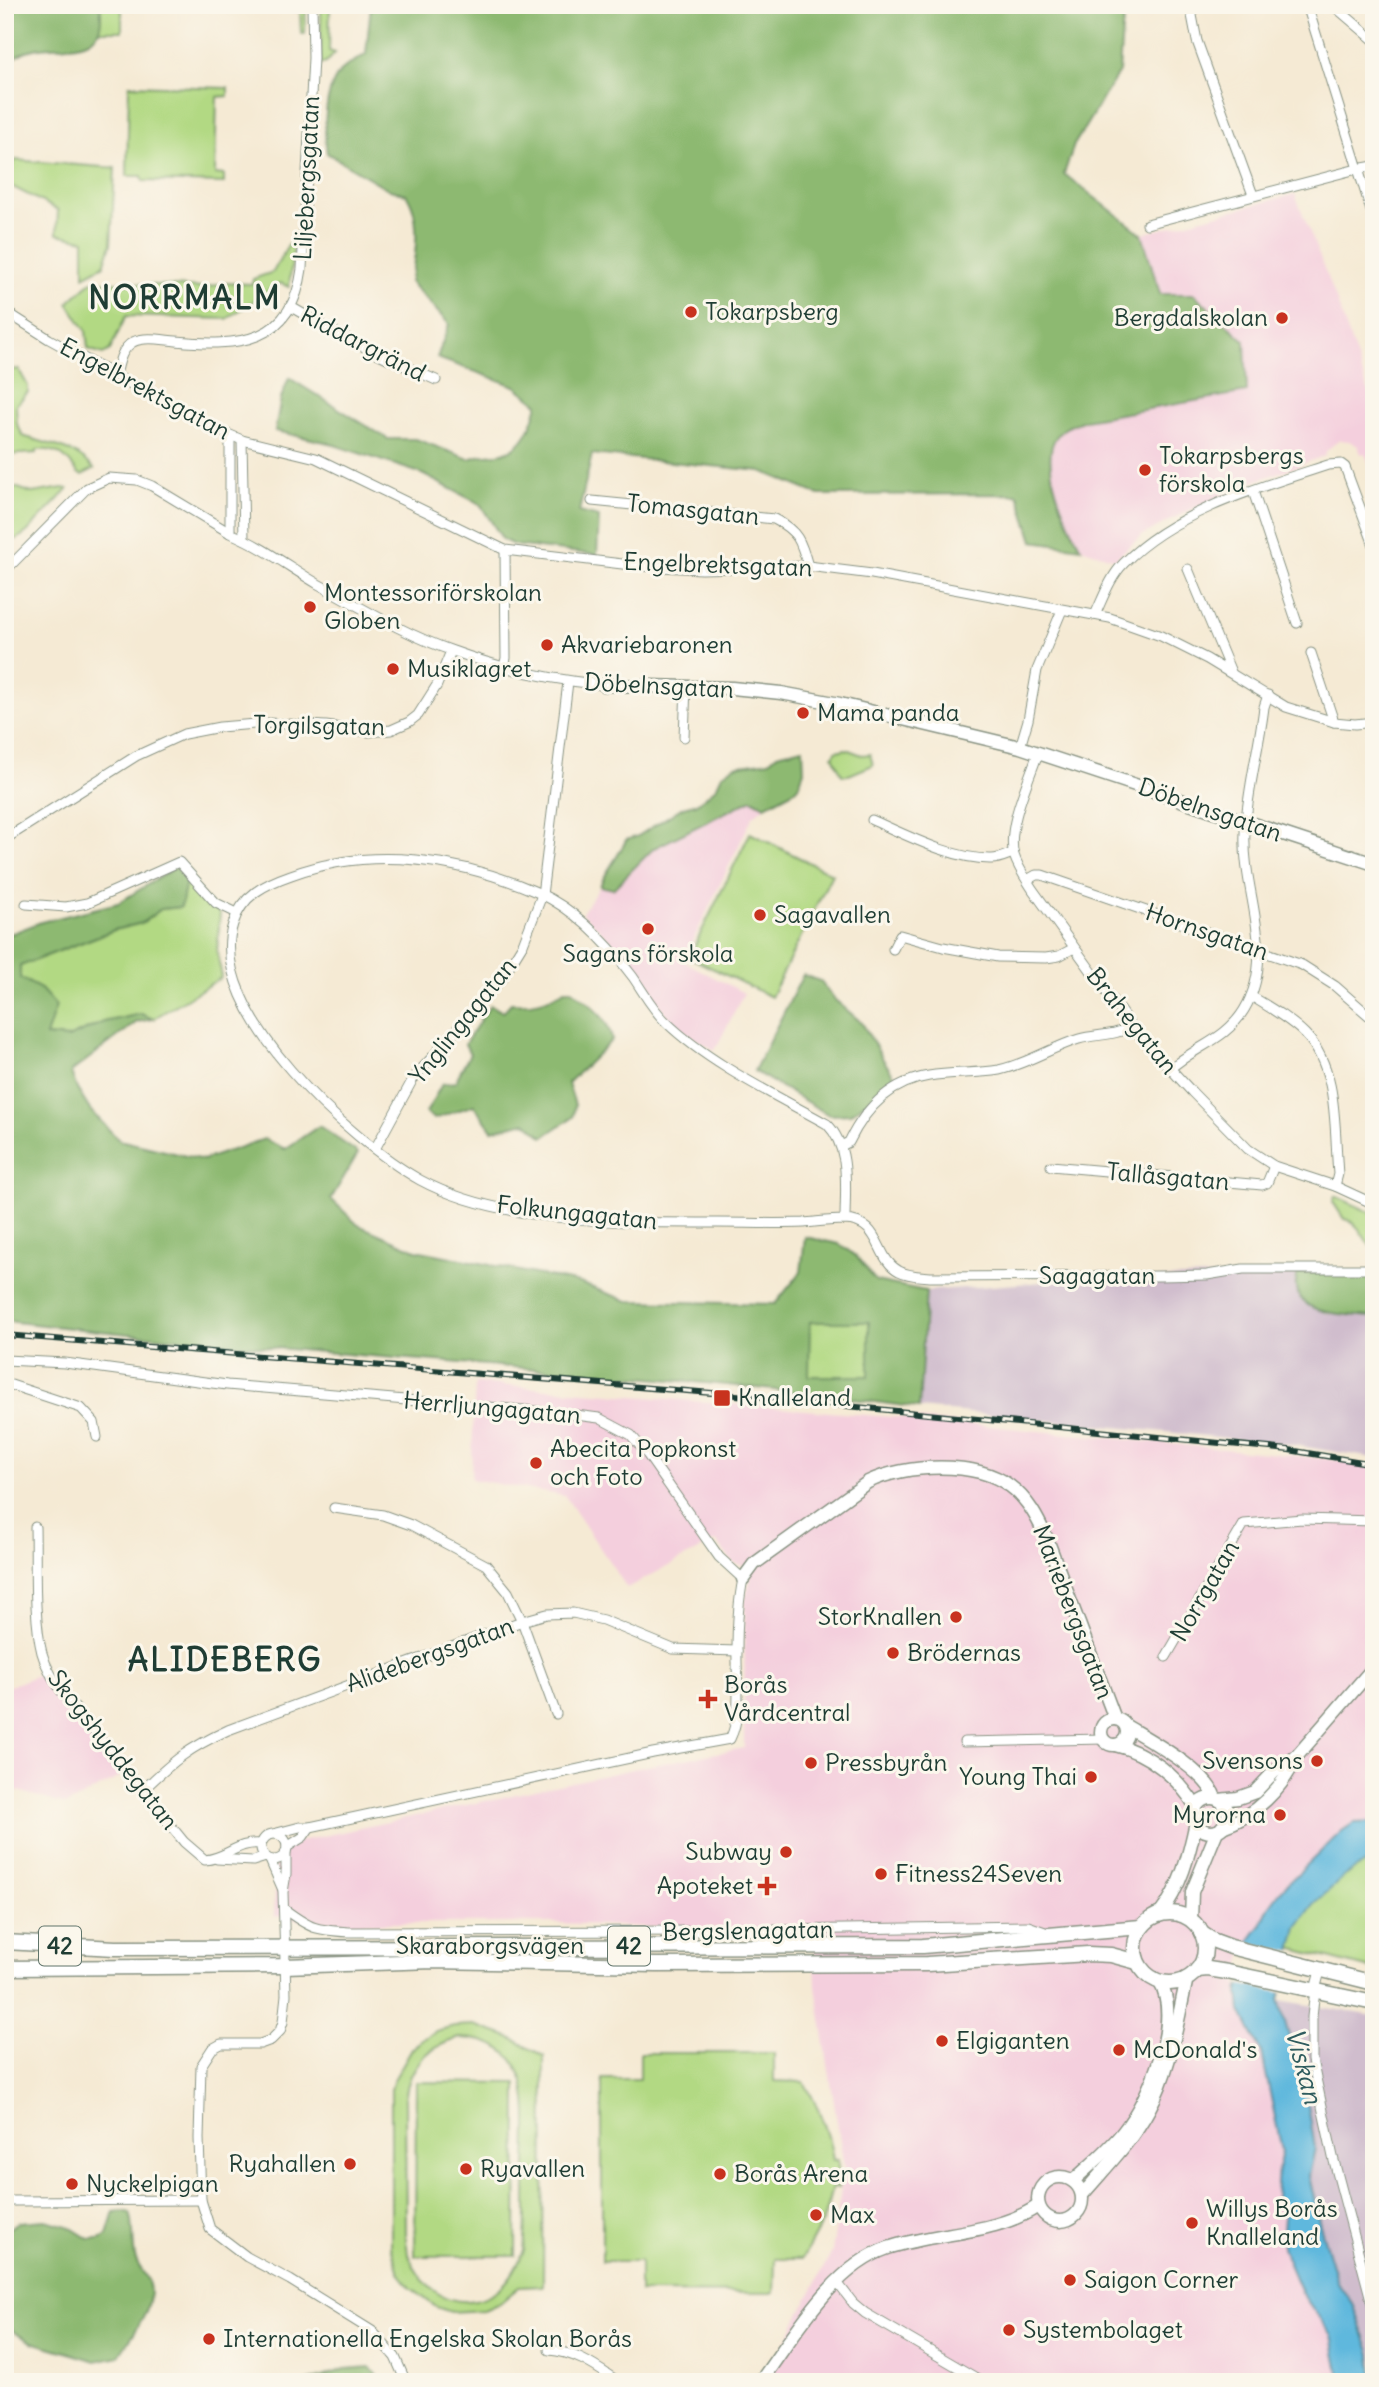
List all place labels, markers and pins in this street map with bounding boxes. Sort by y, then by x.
place label: Tokarpsberg [705,296,839,326]
place label: Bergdalskolan [1114,302,1268,332]
marker: Tokarpsberg [683,304,699,320]
marker: Bergdalskolan [1274,310,1290,326]
place label: Tokarpsbergs förskola [1159,440,1304,498]
marker: Tokarpsbergs förskola [1137,462,1153,478]
place label: Montessoriförskolan Globen [324,577,542,635]
marker: Montessoriförskolan Globen [302,599,318,615]
place label: Akvariebaronen [561,629,733,659]
marker: Akvariebaronen [539,637,555,653]
place label: Musiklagret [407,653,531,683]
marker: Musiklagret [385,661,401,677]
place label: Mama panda [817,697,960,727]
marker: Mama panda [795,705,811,721]
place label: Sagavallen [774,899,891,929]
marker: Sagavallen [752,907,768,923]
marker: Sagans förskola [640,921,656,937]
place label: Sagans förskola [563,938,733,968]
place label: Knalleland [738,1382,851,1412]
marker: Knalleland [712,1388,732,1408]
place label: Abecita Popkonst och Foto [550,1433,736,1491]
marker: Abecita Popkonst och Foto [528,1455,544,1471]
place label: StorKnallen [818,1601,942,1631]
marker: StorKnallen [948,1609,964,1625]
place label: Brödernas [907,1637,1021,1667]
marker: Brödernas [885,1645,901,1661]
place label: Borås Vårdcentral [724,1669,850,1727]
marker: Borås Vårdcentral [698,1689,718,1709]
place label: Svensons [1202,1745,1303,1775]
place label: Pressbyrån [825,1747,947,1777]
marker: Svensons [1309,1753,1325,1769]
marker: Pressbyrån [803,1755,819,1771]
place label: Young Thai [959,1761,1077,1791]
marker: Young Thai [1083,1769,1099,1785]
place label: Myrorna [1173,1799,1266,1829]
marker: Myrorna [1272,1807,1288,1823]
place label: Subway [685,1836,772,1866]
marker: Subway [778,1844,794,1860]
place label: Fitness24Seven [895,1858,1062,1888]
marker: Fitness24Seven [873,1866,889,1882]
place label: Apoteket [657,1870,753,1900]
marker: Apoteket [759,1878,775,1894]
place label: Elgiganten [956,2025,1070,2055]
marker: Elgiganten [934,2033,950,2049]
place label: McDonald's [1133,2034,1257,2064]
marker: McDonald's [1111,2042,1127,2058]
place label: Ryahallen [228,2148,336,2178]
place label: Ryavallen [480,2153,585,2183]
marker: Ryahallen [342,2156,358,2172]
place label: Borås Arena [734,2158,868,2188]
marker: Ryavallen [458,2161,474,2177]
marker: Borås Arena [712,2166,728,2182]
place label: Nyckelpigan [86,2168,219,2198]
marker: Nyckelpigan [64,2176,80,2192]
place label: Willys Borås Knalleland [1206,2193,1338,2251]
place label: Max [830,2199,875,2229]
marker: Max [808,2207,824,2223]
marker: Willys Borås Knalleland [1184,2215,1200,2231]
place label: Saigon Corner [1084,2264,1239,2294]
marker: Saigon Corner [1062,2272,1078,2288]
place label: Systembolaget [1023,2314,1183,2344]
marker: Systembolaget [1001,2322,1017,2338]
place label: Internationella Engelska Skolan Borås [223,2323,632,2353]
marker: Internationella Engelska Skolan Borås [201,2331,217,2347]

